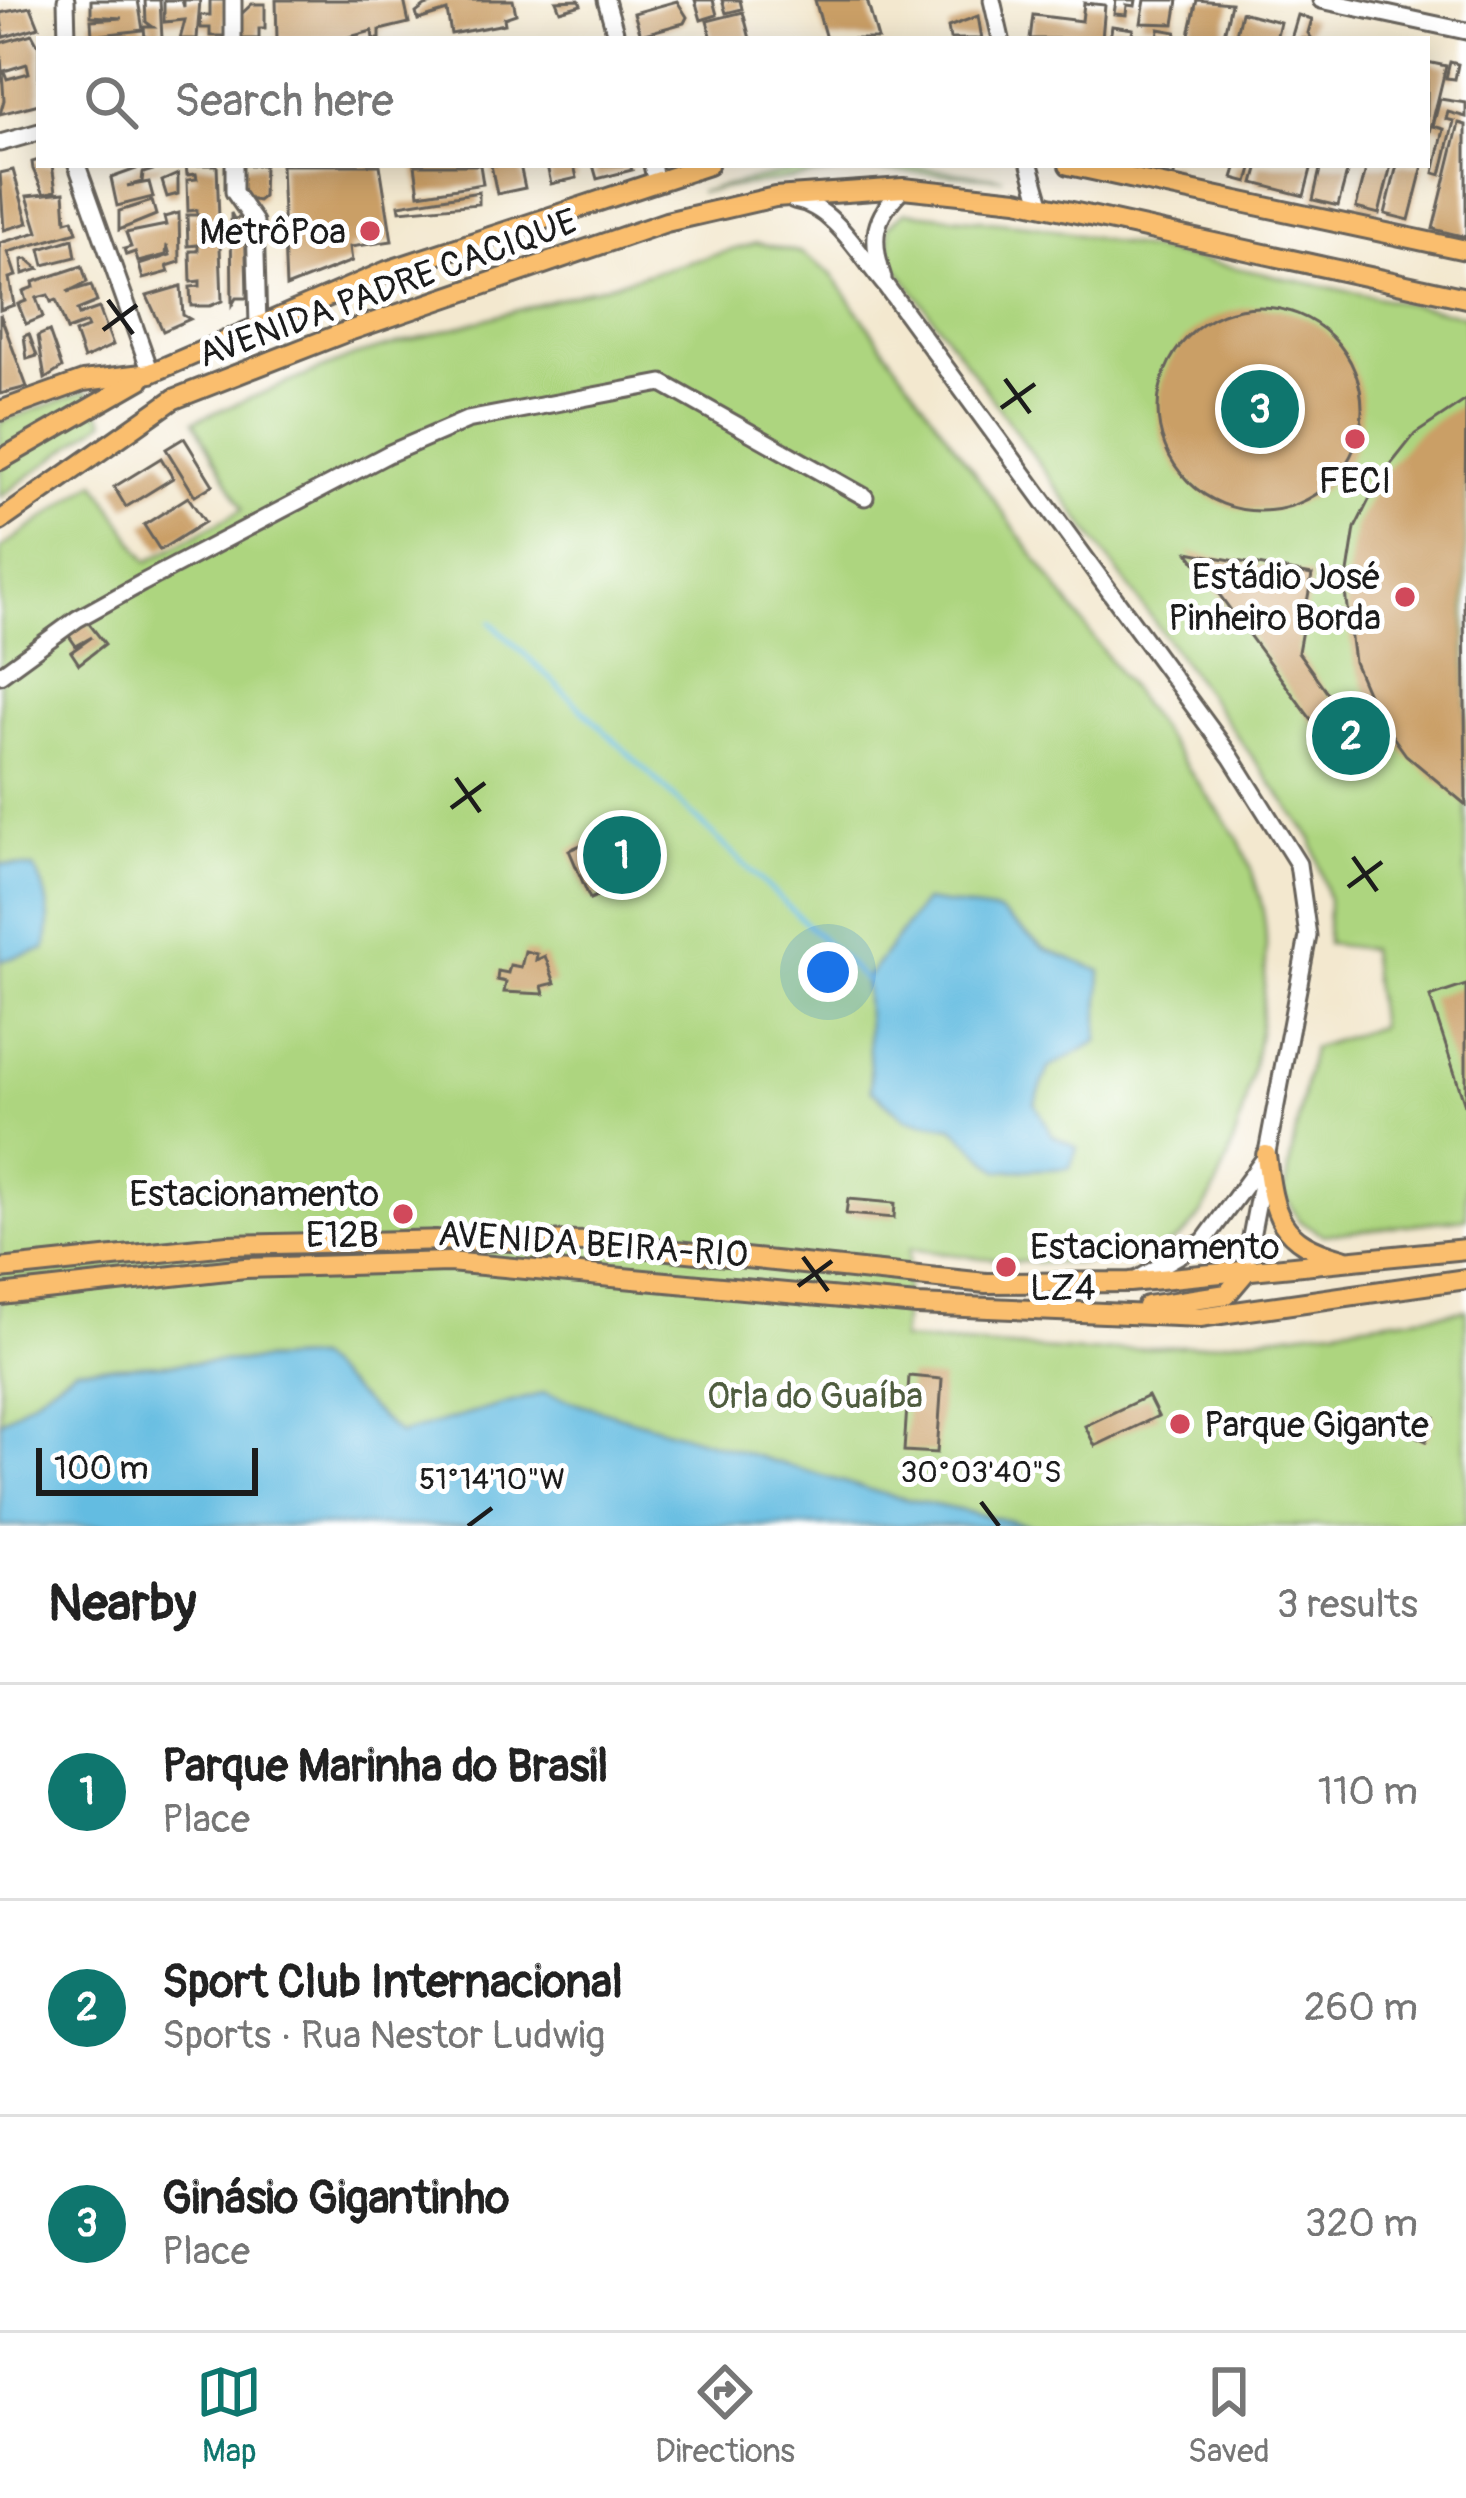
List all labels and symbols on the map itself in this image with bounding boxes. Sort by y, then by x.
street label: AVENIDA PADRE CACIQUE [192,199,583,378]
place label: MetrôPoa [199,210,346,255]
marker: MetrôPoa [357,218,383,244]
pin: 3 [1221,364,1299,454]
marker: FECI [1342,426,1368,452]
place label: FECI [1319,459,1391,504]
place label: Estádio José Pinheiro Borda [1168,555,1381,641]
marker: Estádio José Pinheiro Borda [1392,584,1418,610]
pin: 2 [1312,691,1390,781]
pin: 1 [583,810,661,900]
your location [798,942,858,1002]
place label: Estacionamento E12B [129,1172,379,1258]
marker: Estacionamento E12B [390,1201,416,1227]
street label: AVENIDA BEIRA-RIO [436,1211,749,1278]
place label: Estacionamento LZ4 [1030,1225,1280,1311]
marker: Estacionamento LZ4 [993,1254,1019,1280]
park label: Orla do Guaíba [707,1374,923,1419]
place label: Parque Gigante [1204,1403,1429,1448]
marker: Parque Gigante [1167,1411,1193,1437]
scale bar [36,1442,258,1495]
text: 30°03'40"S [900,1454,1062,1491]
text: 51°14'10"W [419,1461,565,1498]

